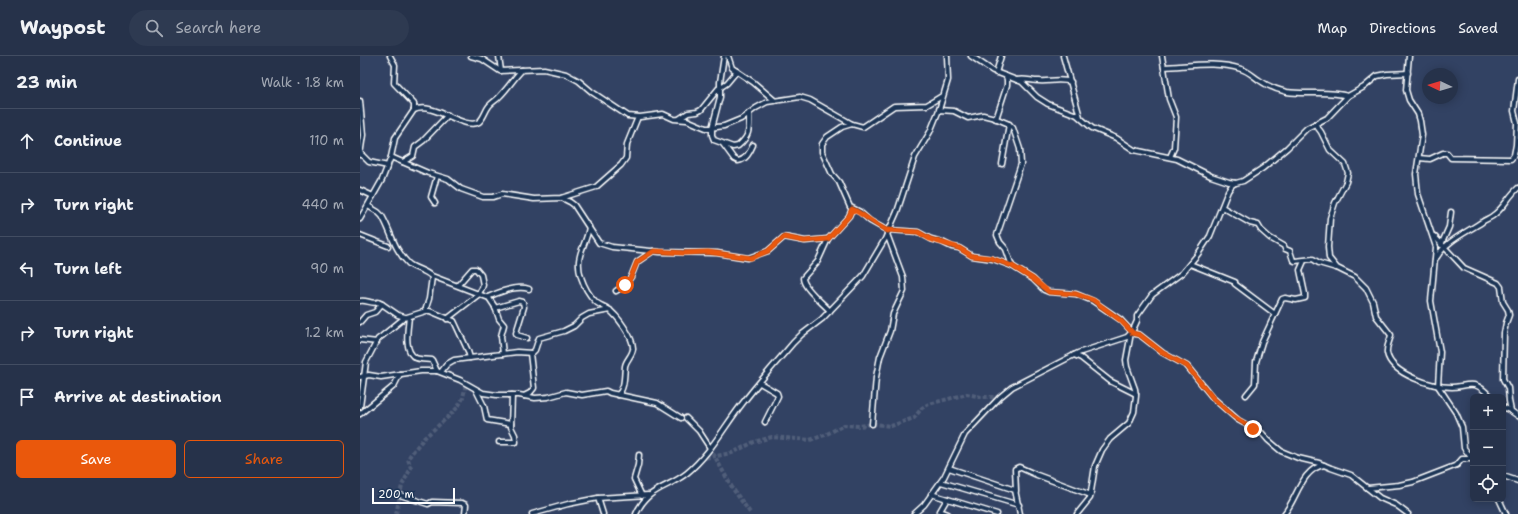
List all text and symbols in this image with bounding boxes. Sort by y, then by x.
search box [129,10,409,46]
text: Waypost [20,15,105,40]
icon: search [143,17,165,39]
text: Search here [175,18,261,38]
text: Map [1318,19,1348,37]
text: Directions [1370,19,1436,37]
text: Saved [1458,19,1498,37]
north arrow [1422,68,1458,104]
text: 23 min [16,71,77,93]
text: Walk · 1.8 km [261,74,344,91]
icon: ahead [16,130,38,152]
text: Continue [54,131,122,151]
text: 110 m [309,132,344,149]
icon: right [16,194,38,216]
text: Turn right [54,195,134,215]
text: 440 m [302,196,344,213]
icon: left [16,258,38,280]
text: Turn left [54,259,122,279]
text: 90 m [310,260,344,277]
route start [616,276,634,294]
icon: right [16,322,38,344]
text: Turn right [54,323,134,343]
text: 1.2 km [305,324,344,341]
icon: arrive [16,386,38,408]
text: Arrive at destination [54,387,222,407]
map controls [1470,394,1506,502]
button: + [1470,394,1506,430]
route end [1244,420,1262,438]
button: − [1470,430,1506,466]
button: Save [16,440,176,478]
button: Share [184,440,344,478]
button: locate [1470,466,1506,502]
scale bar [372,486,455,505]
text: 200 m [378,487,414,502]

